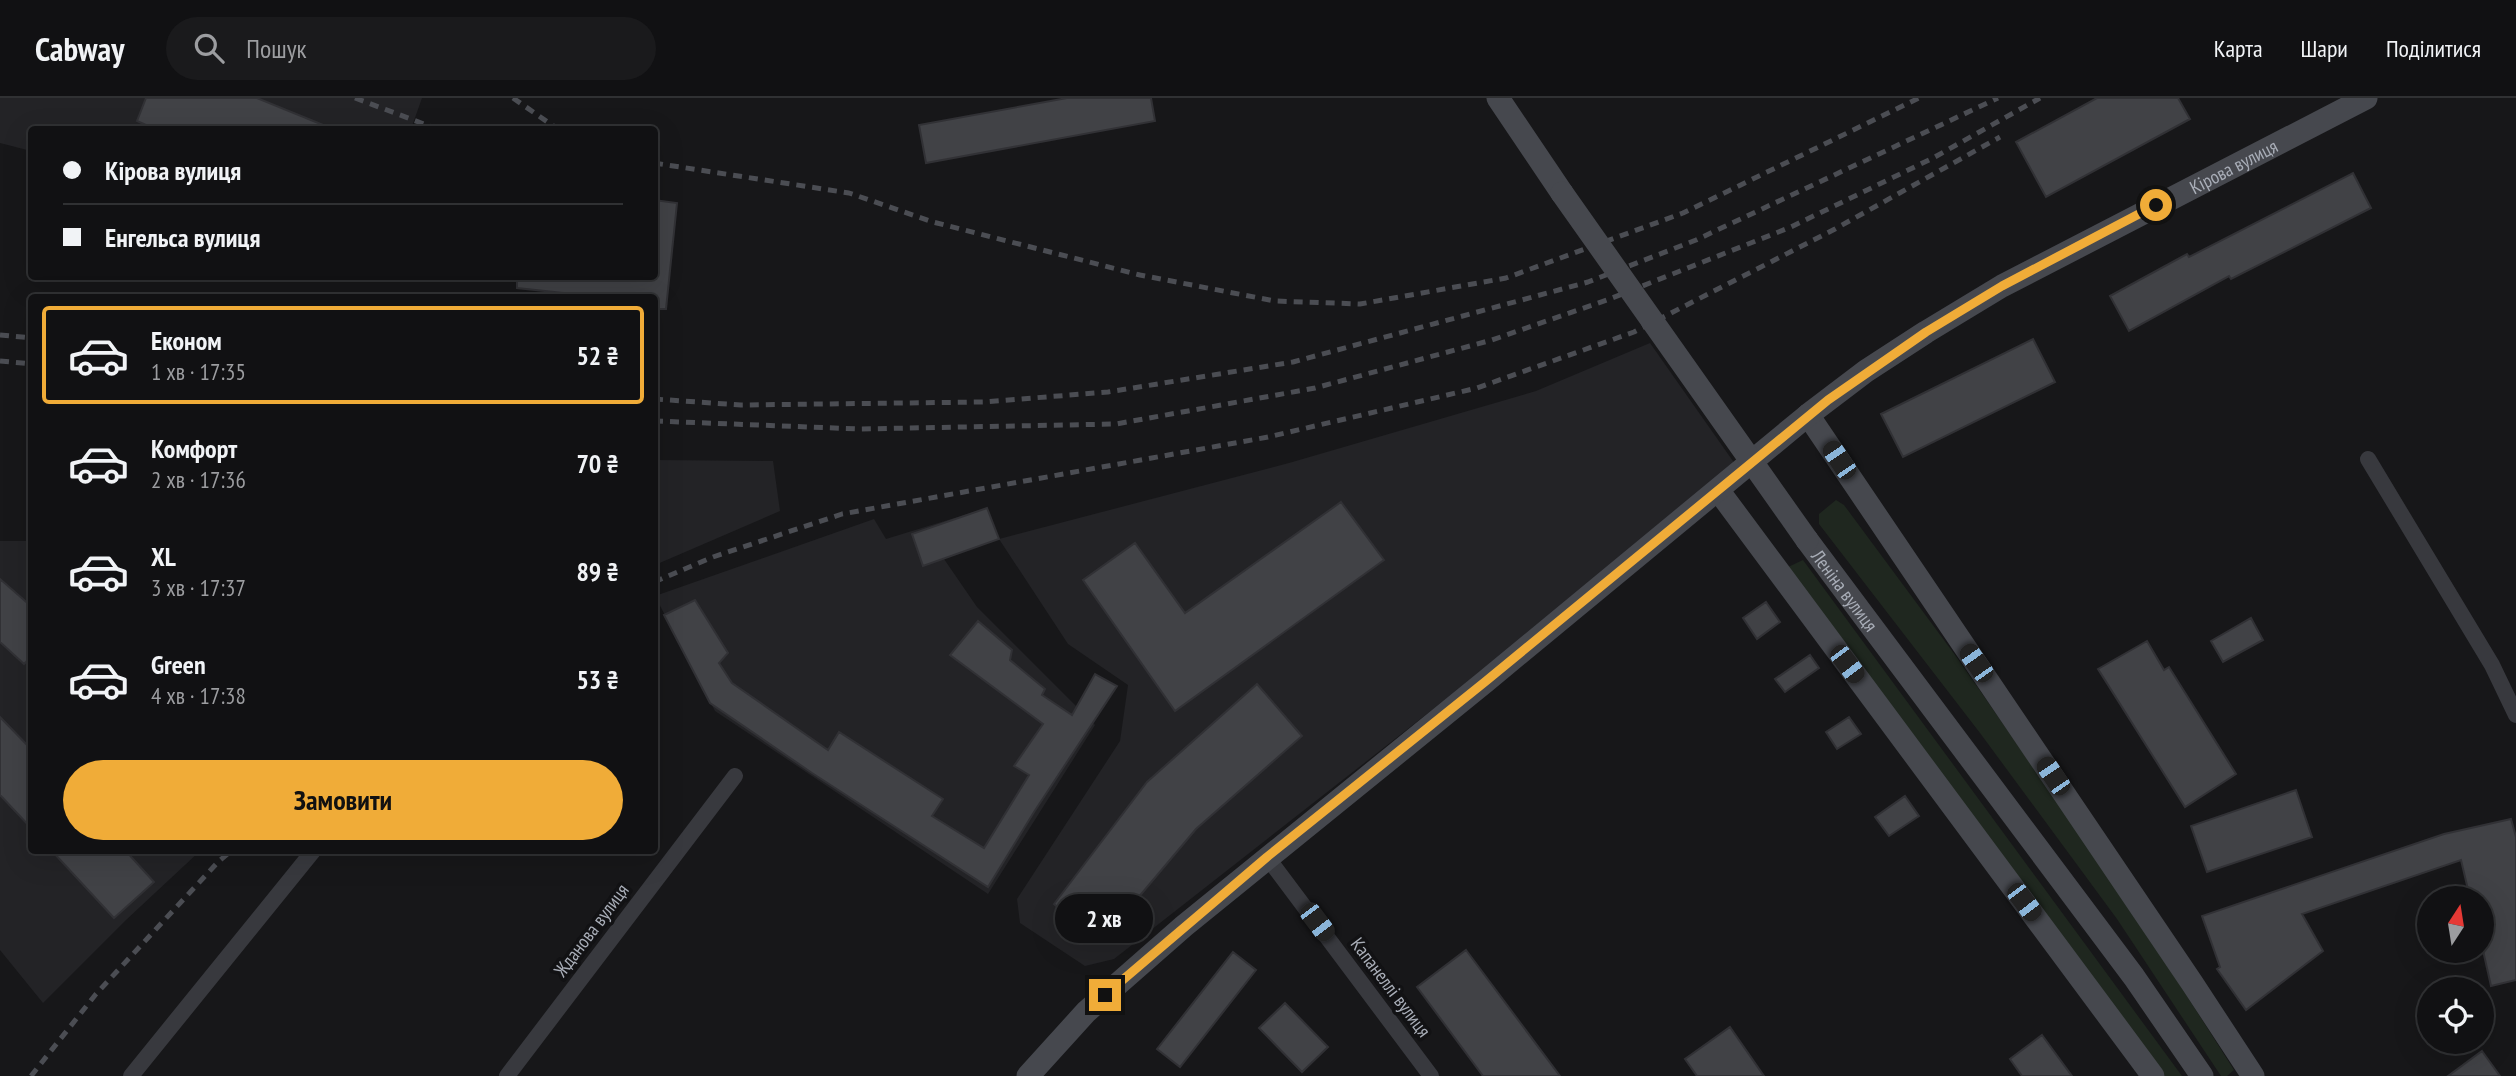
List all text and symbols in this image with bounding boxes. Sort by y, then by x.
search box [166,17,656,80]
text: Cabway [35,27,124,70]
icon: search [190,29,228,67]
text: Пошук [246,32,307,65]
text: Карта [2214,33,2263,64]
text: Шари [2301,33,2348,64]
text: Поділитися [2386,33,2481,64]
street label: Кірова вулиця [2185,134,2281,199]
text: Кірова вулиця [105,154,241,187]
route start [2140,189,2172,221]
text: Енгельса вулиця [105,221,260,254]
icon: car [67,324,130,387]
text: Економ [151,324,222,357]
text: 52 ₴ [576,339,619,372]
text: 1 хв · 17:35 [151,357,246,386]
icon: car [67,432,130,495]
text: Комфорт [151,432,237,465]
car [1819,437,1860,483]
text: 70 ₴ [576,447,619,480]
text: 2 хв · 17:36 [151,465,246,494]
icon: car [67,540,130,603]
text: XL [151,540,176,573]
street label: Леніна вулиця [1806,544,1883,636]
text: 89 ₴ [576,555,619,588]
text: 3 хв · 17:37 [151,573,246,602]
car [1956,640,1997,686]
car [1826,641,1869,687]
icon: car [67,648,130,711]
text: Green [151,648,206,681]
text: 53 ₴ [576,663,619,696]
text: 4 хв · 17:38 [151,681,246,710]
car [2033,753,2074,799]
button: Замовити [63,760,623,840]
street label: Жданова вулиця [548,879,634,982]
car [2003,879,2046,925]
north arrow [2417,886,2494,962]
map controls [2417,886,2494,1054]
callout: 2 хв [1056,894,1154,942]
car [1296,899,1339,945]
text: 2 хв [1086,904,1122,933]
street label: Капанеллі вулиця [1346,932,1436,1042]
button: locate [2417,977,2494,1054]
route end [1089,979,1121,1011]

